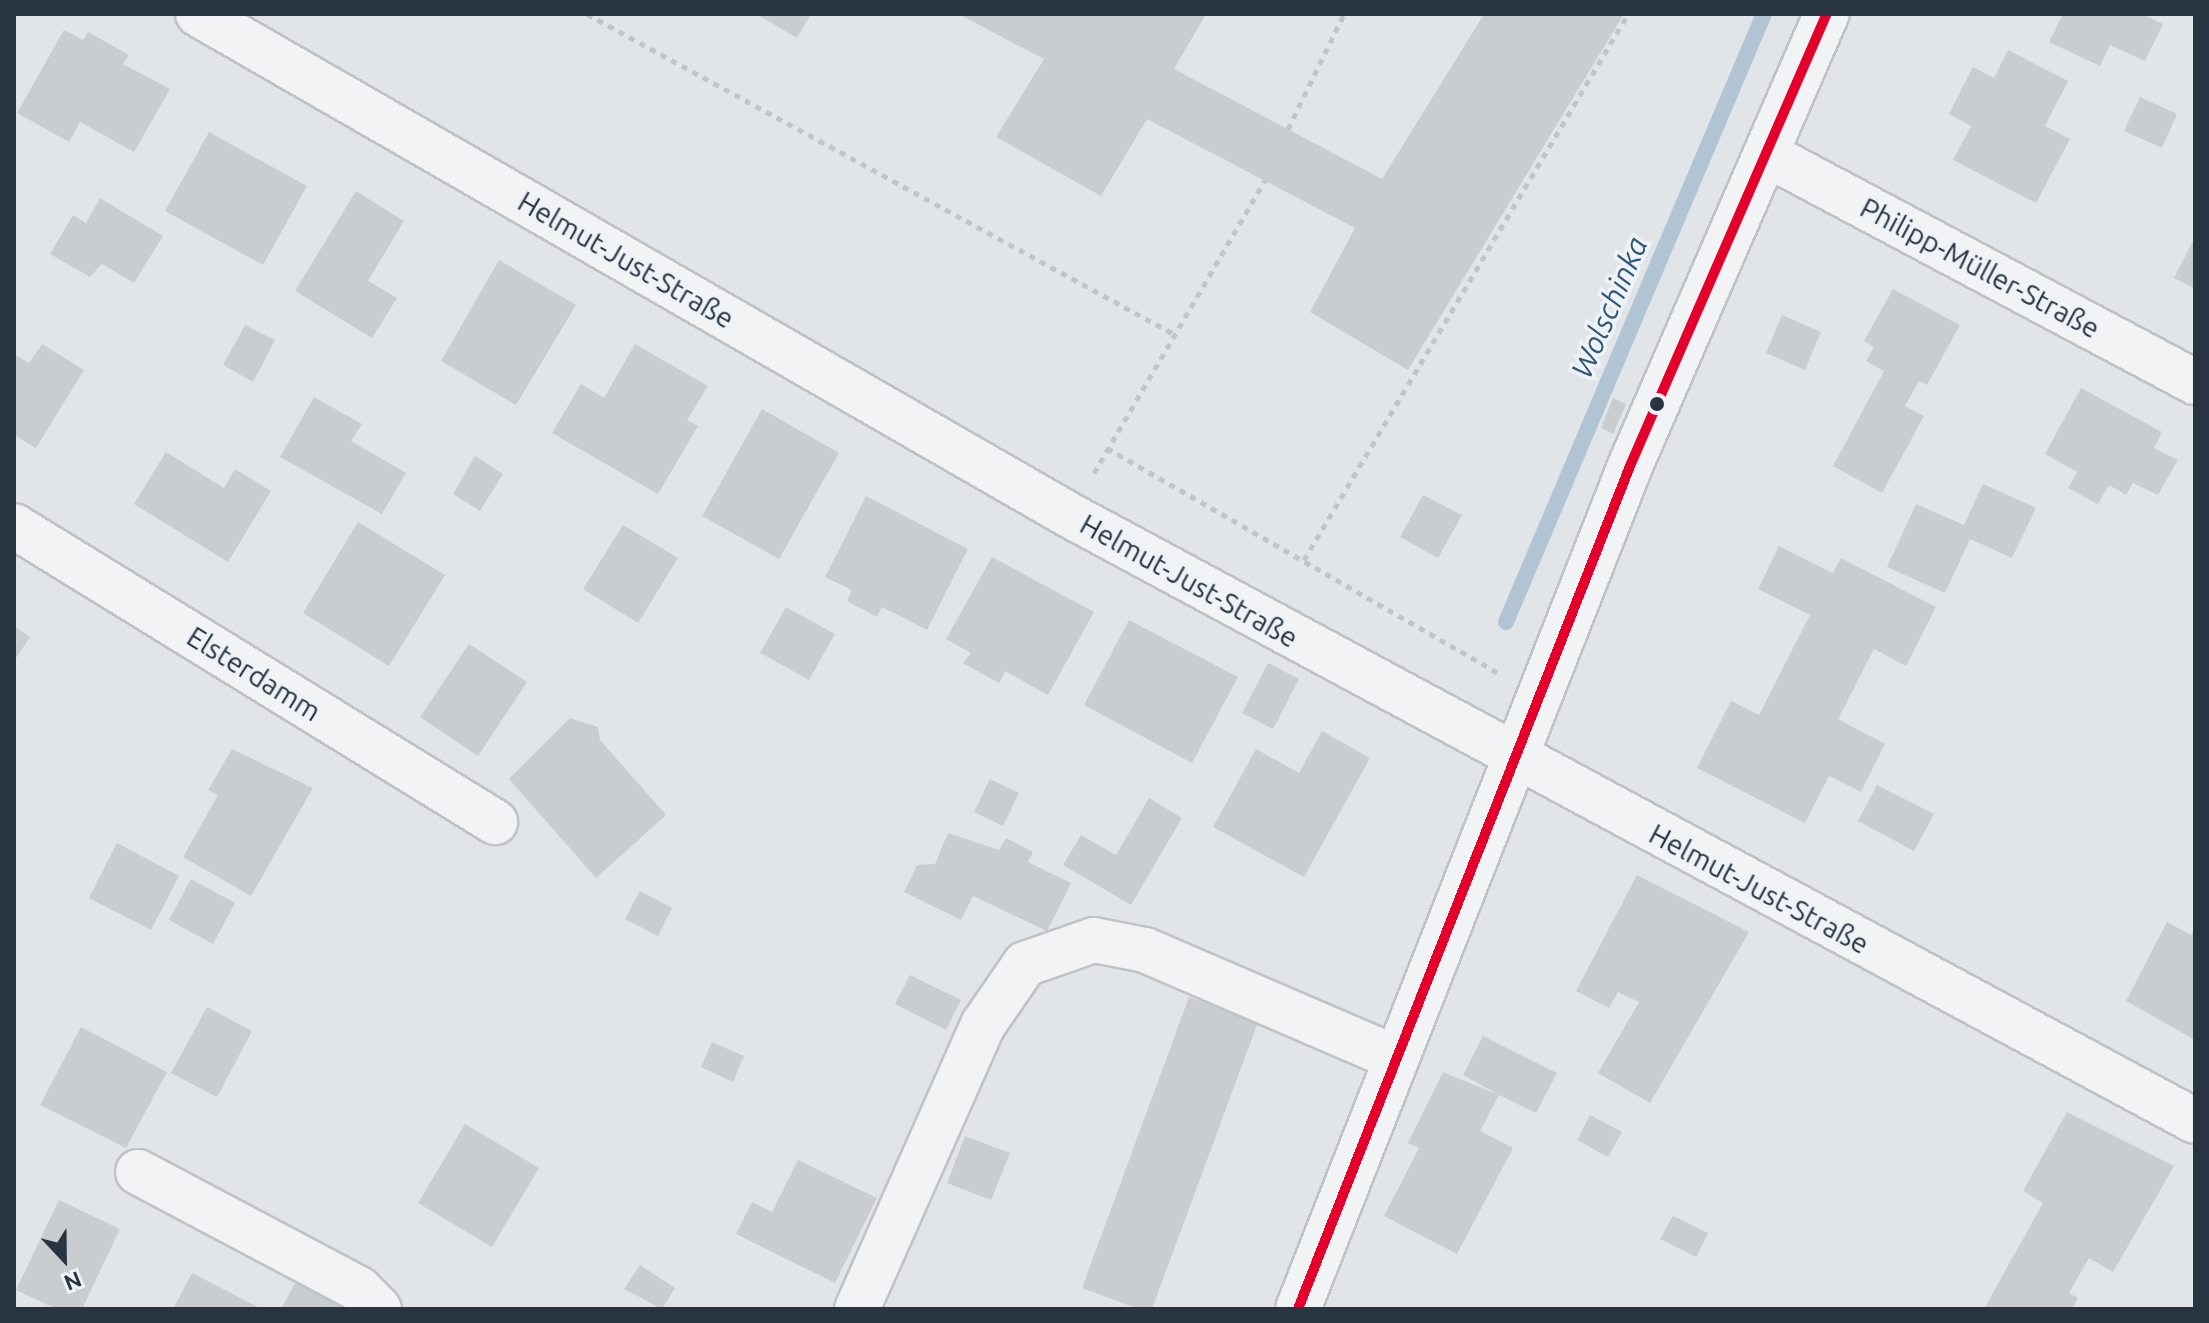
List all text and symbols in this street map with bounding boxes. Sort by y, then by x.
street label: Helmut-Just-Straße [512,185,740,335]
street label: Philipp-Müller-Straße [1855,191,2105,345]
water label: Wolschinka [1563,231,1655,383]
unlabelled marker [1649,396,1665,412]
street label: Helmut-Just-Straße [1074,507,1304,655]
street label: Elsterdamm [181,620,327,728]
street label: Helmut-Just-Straße [1644,817,1874,961]
north arrow [24,1219,104,1299]
text: N [61,1267,85,1296]

